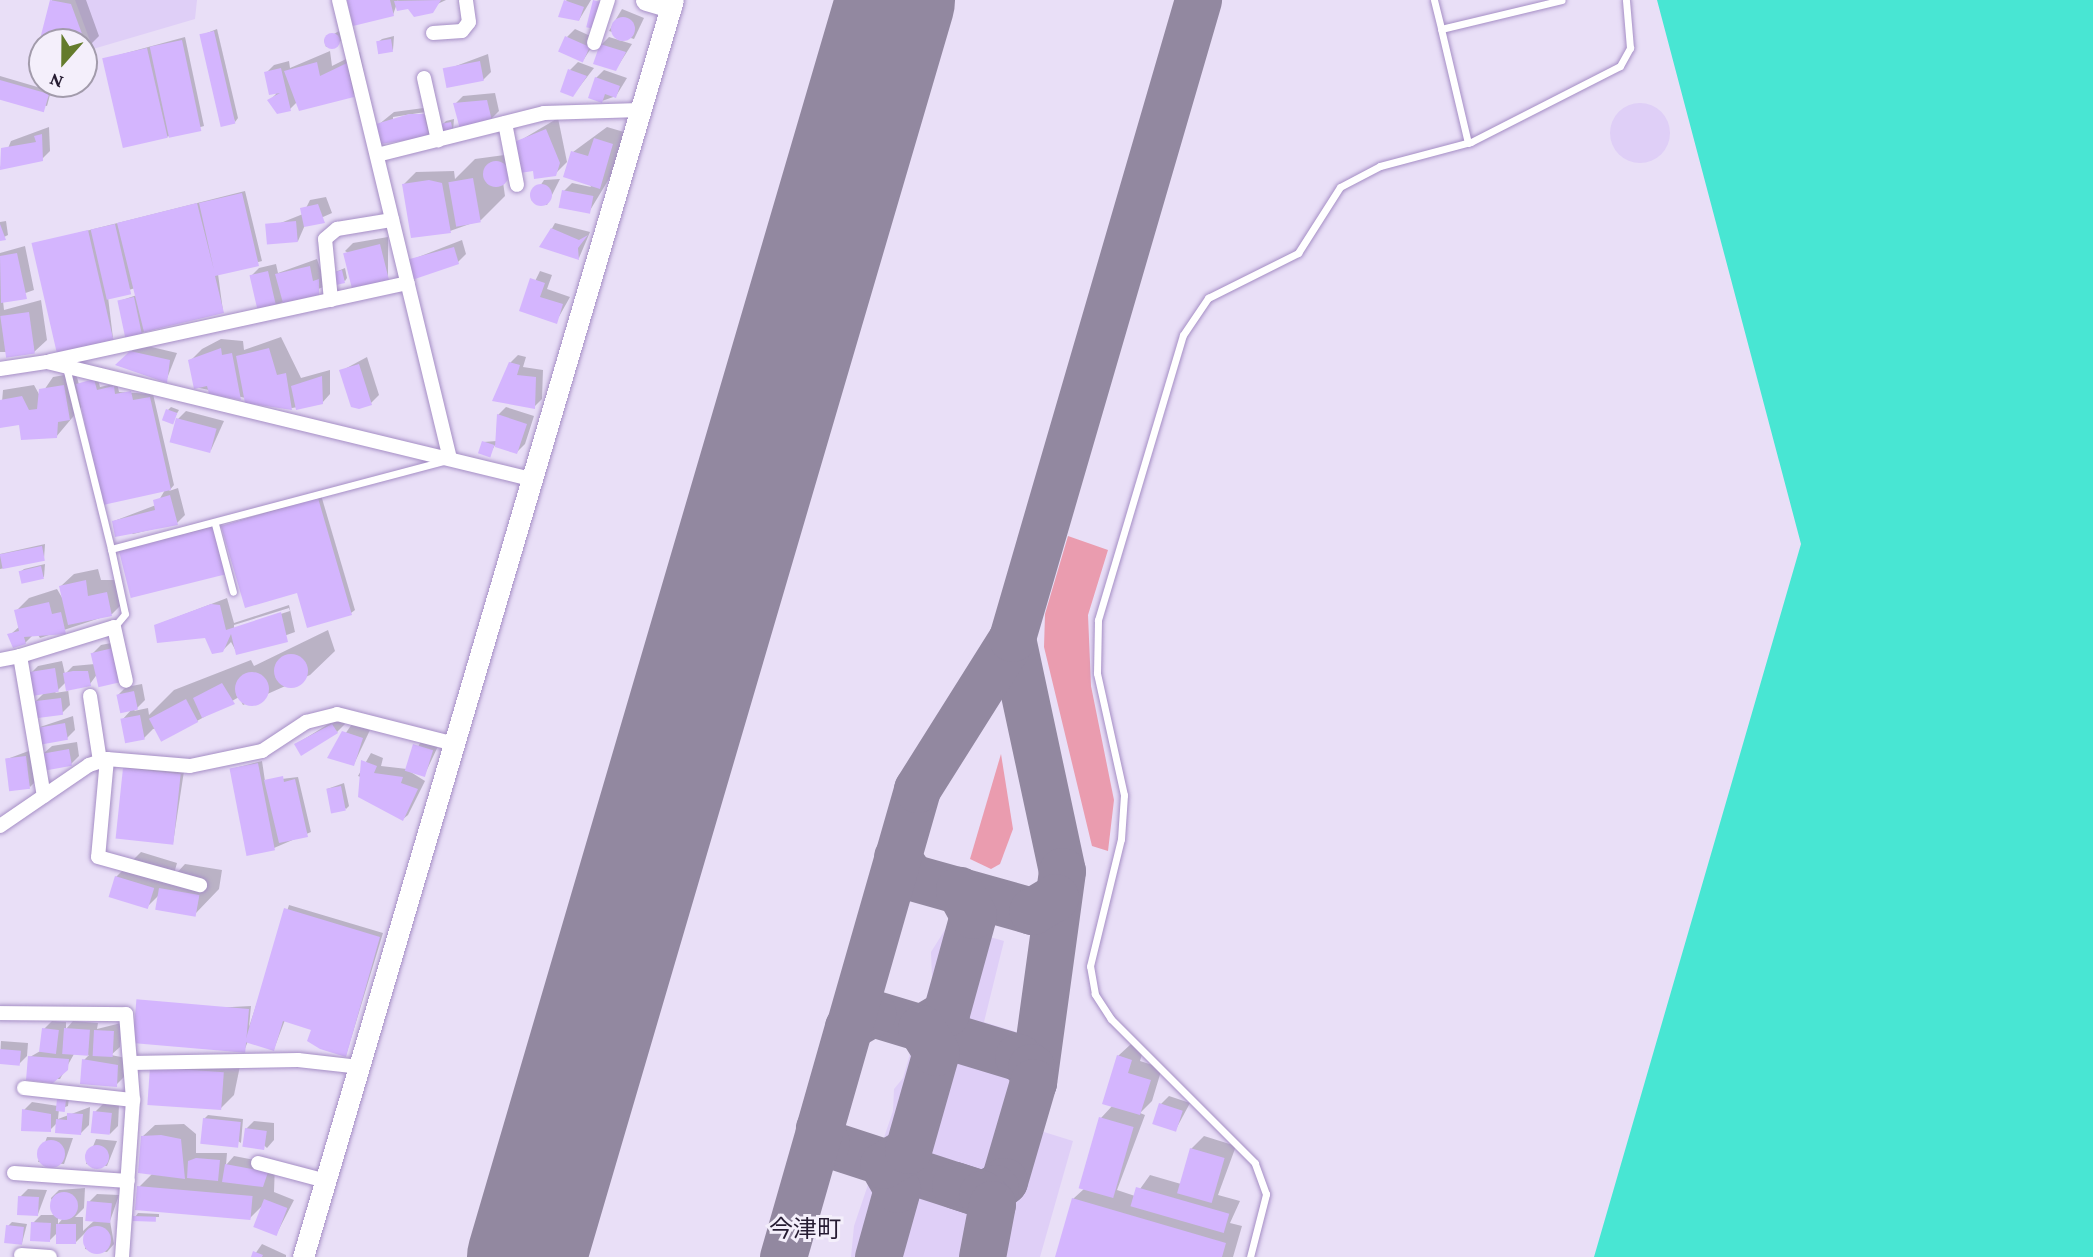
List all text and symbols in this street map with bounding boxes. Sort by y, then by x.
north arrow [28,28,98,98]
text: N [46,69,66,93]
district label: 今津町 [769,1215,841,1243]

